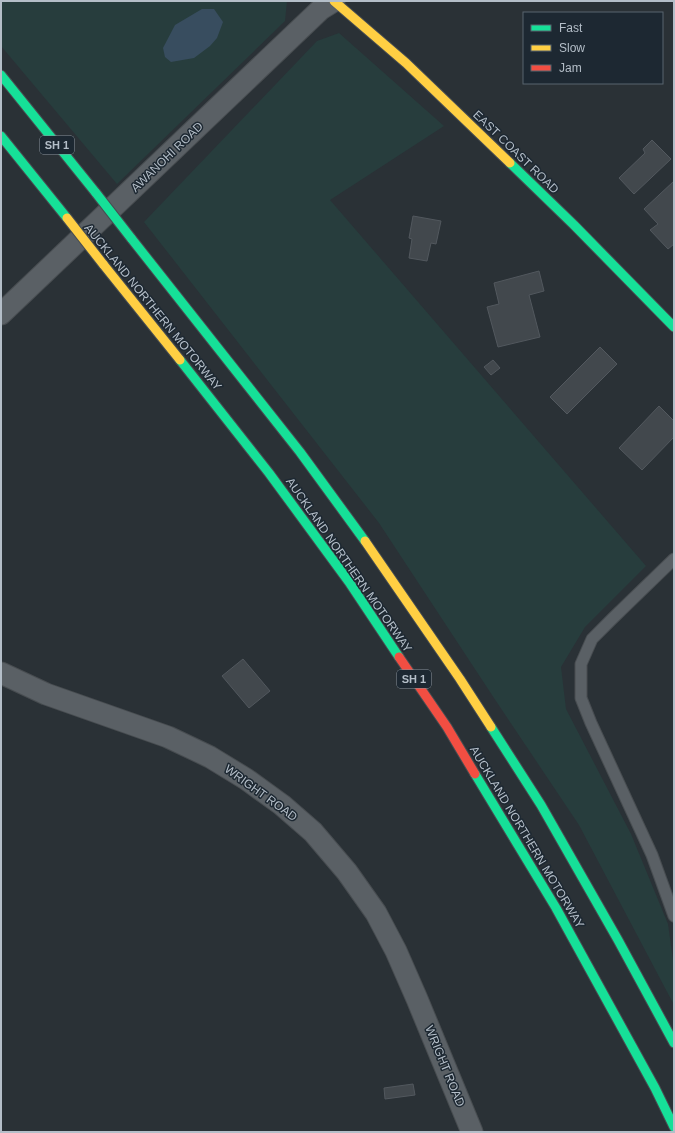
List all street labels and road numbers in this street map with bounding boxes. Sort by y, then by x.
street label: EAST COAST ROAD [470,108,562,197]
street label: AWANOHI ROAD [128,119,206,195]
road number: SH 1 [40,136,74,154]
street label: AUCKLAND NORTHERN MOTORWAY [81,221,225,393]
street label: AUCKLAND NORTHERN MOTORWAY [283,475,415,655]
road number: SH 1 [397,670,431,688]
street label: AUCKLAND NORTHERN MOTORWAY [467,743,587,931]
street label: WRIGHT ROAD [222,762,300,824]
street label: WRIGHT ROAD [422,1023,468,1109]

